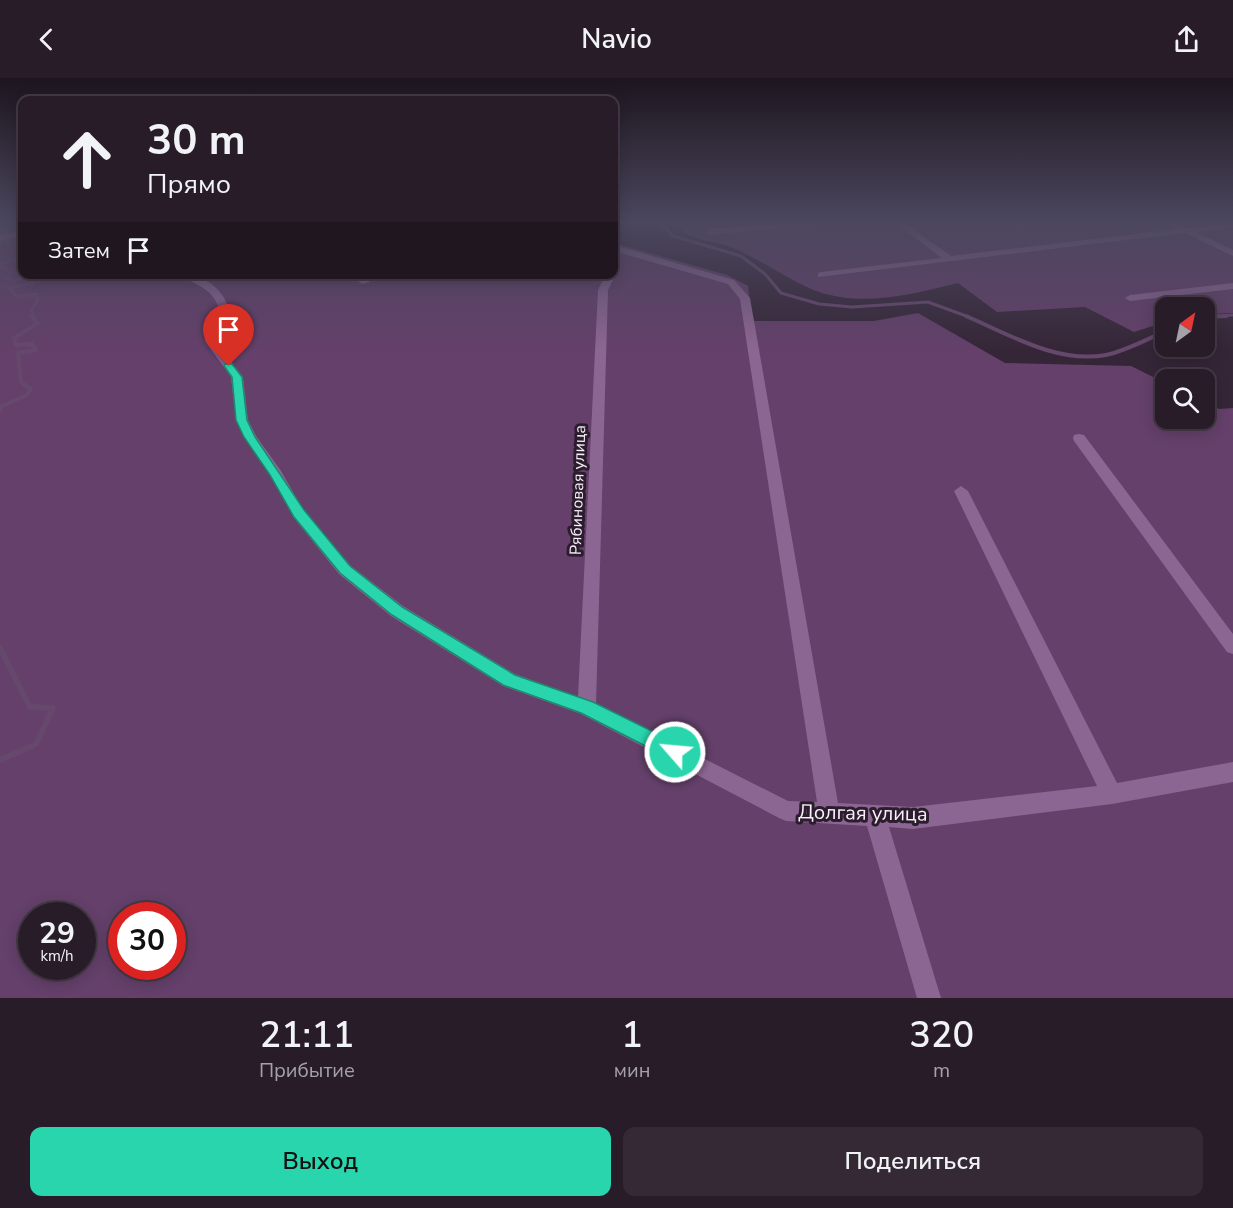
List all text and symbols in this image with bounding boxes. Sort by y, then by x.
text: Navio [581,21,652,58]
icon: back [30,23,63,56]
icon: share [1170,23,1203,56]
text: 30 m [147,112,246,169]
icon: ahead [48,120,126,198]
text: Прямо [147,166,231,203]
icon: arrive [122,234,155,267]
text: Затем [48,236,110,266]
north arrow [1155,297,1215,357]
map controls [1155,297,1215,429]
pin [203,304,254,366]
icon: arrive [212,313,245,346]
button: search [1155,369,1215,429]
street label: Рябиновая улица [565,424,591,556]
position arrow [643,720,707,784]
street label: Долгая улица [798,798,928,828]
speed limit sign: 30 [108,902,186,980]
text: 29 [39,913,75,954]
text: km/h [40,946,74,966]
text: 21:11 [259,1011,354,1060]
text: 1 [621,1011,643,1060]
text: 320 [909,1011,974,1060]
text: Прибытие [259,1057,355,1084]
text: мин [614,1057,650,1084]
text: m [933,1057,950,1084]
button: Выход [30,1127,611,1196]
button: Поделиться [623,1127,1203,1196]

